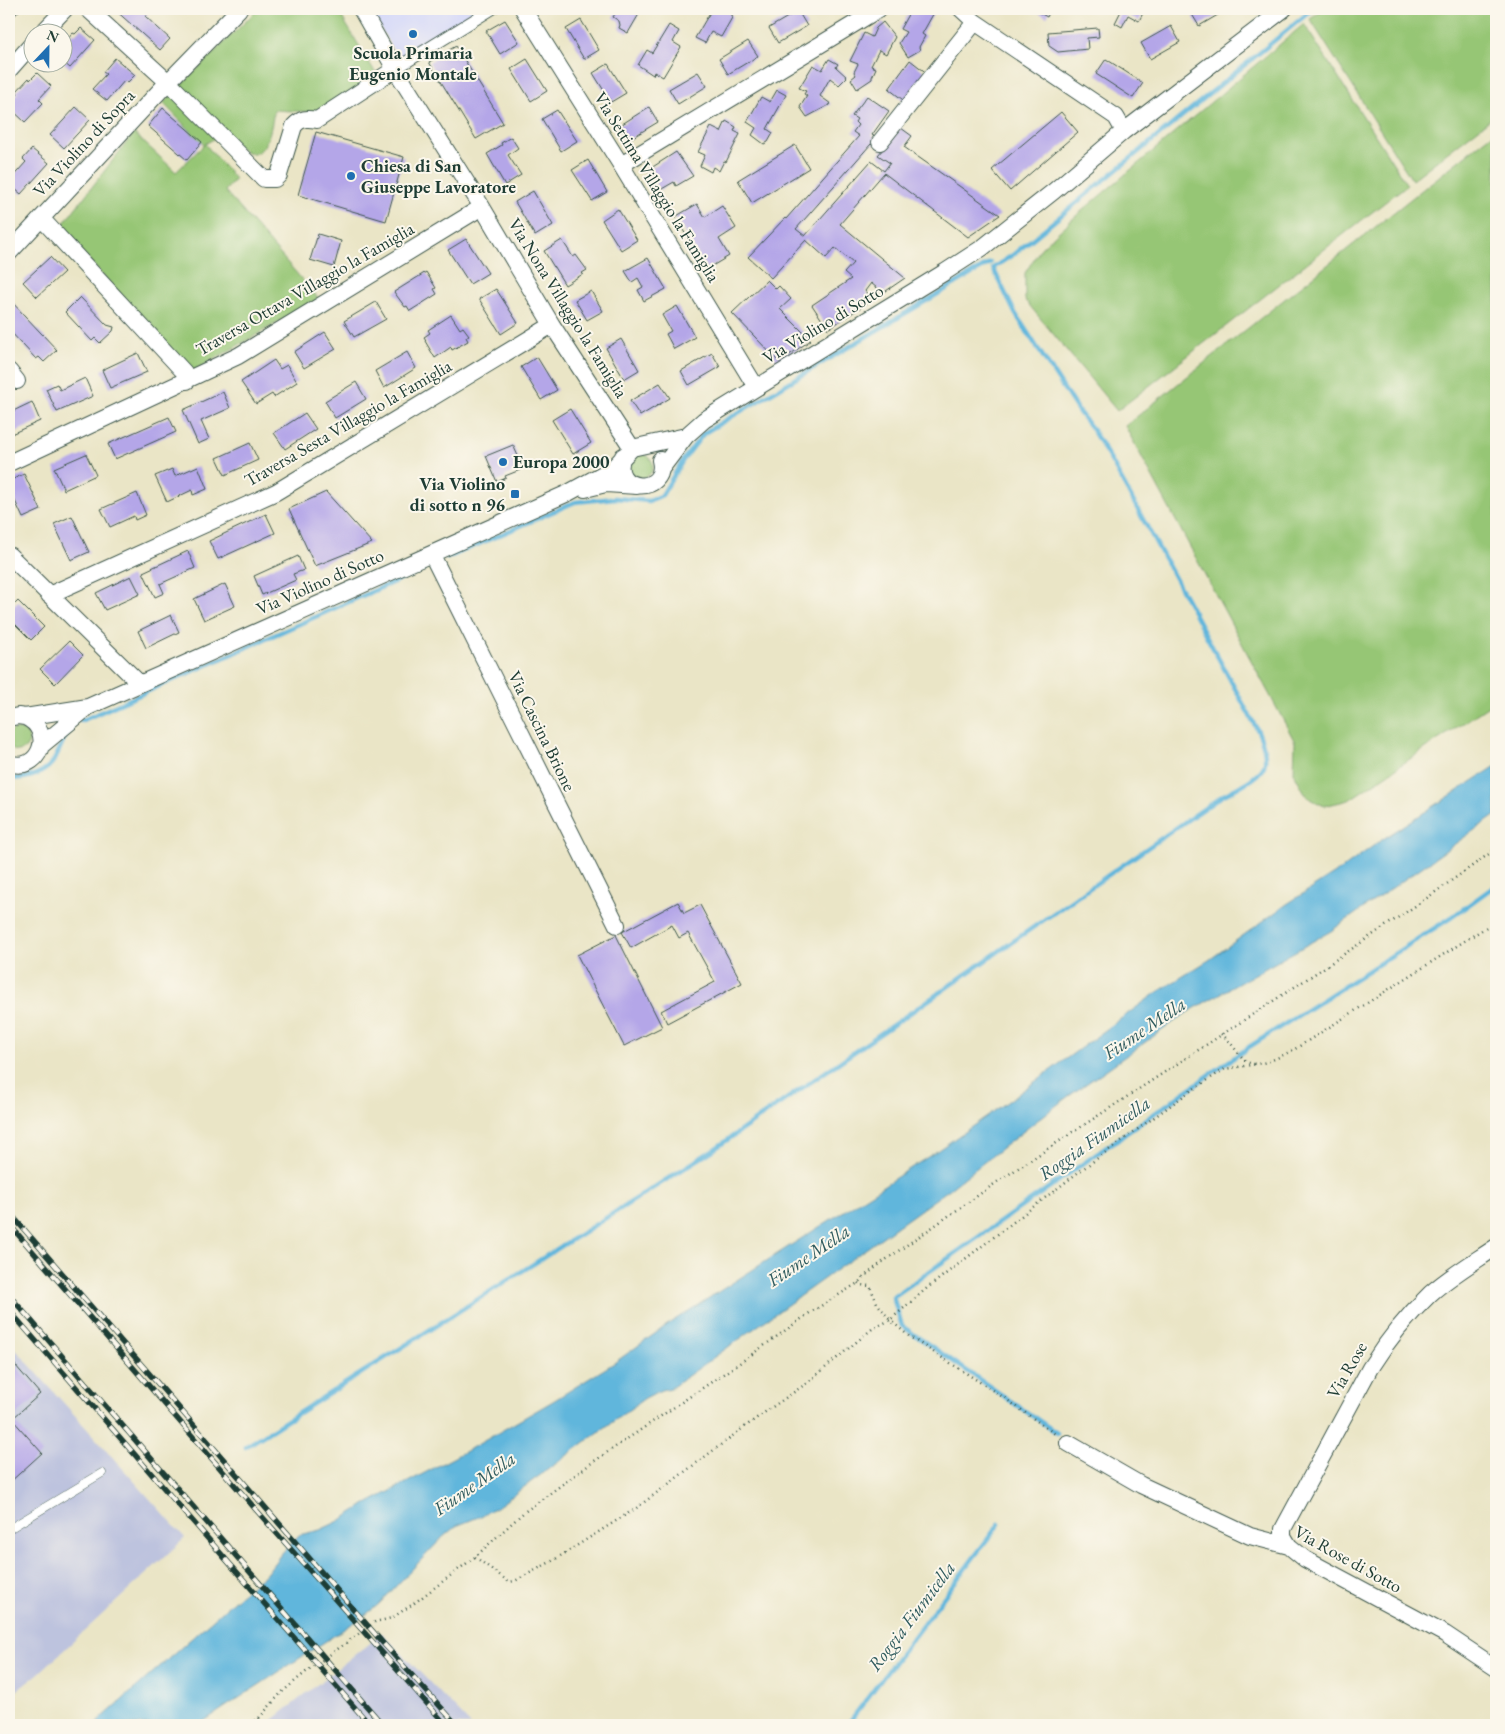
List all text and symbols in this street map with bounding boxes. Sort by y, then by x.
north arrow [22,22,72,72]
text: N [44,25,62,47]
marker: Scuola Primaria Eugenio Montale [407,28,419,40]
place label: Scuola Primaria Eugenio Montale [349,41,477,85]
street label: Via Violino di Sopra [28,83,140,201]
street label: Via Settima Villaggio la Famiglia [589,87,726,287]
place label: Chiesa di San Giuseppe Lavoratore [361,154,517,198]
marker: Chiesa di San Giuseppe Lavoratore [345,170,357,182]
street label: Via Nona Villaggio la Famiglia [504,213,634,403]
street label: Traversa Ottava Villaggio la Famiglia [192,216,419,361]
street label: Via Violino di Sotto [758,278,887,369]
street label: Traversa Sesta Villaggio la Famiglia [240,353,456,491]
place label: Europa 2000 [513,450,610,473]
marker: Europa 2000 [497,456,509,468]
place label: Via Violino di sotto n 96 [410,472,505,516]
marker: Via Violino di sotto n 96 [509,488,521,500]
street label: Via Violino di Sotto [253,543,387,620]
street label: Via Cascina Brione [503,667,582,795]
water label: Fiume Mella [1097,992,1191,1066]
water label: Roggia Fiumicella [1033,1091,1155,1186]
water label: Fiume Mella [761,1219,855,1293]
street label: Via Rose [1321,1337,1372,1402]
water label: Fiume Mella [428,1446,520,1521]
street label: Via Rose di Sotto [1290,1519,1406,1598]
water label: Roggia Fiumicella [862,1556,961,1676]

